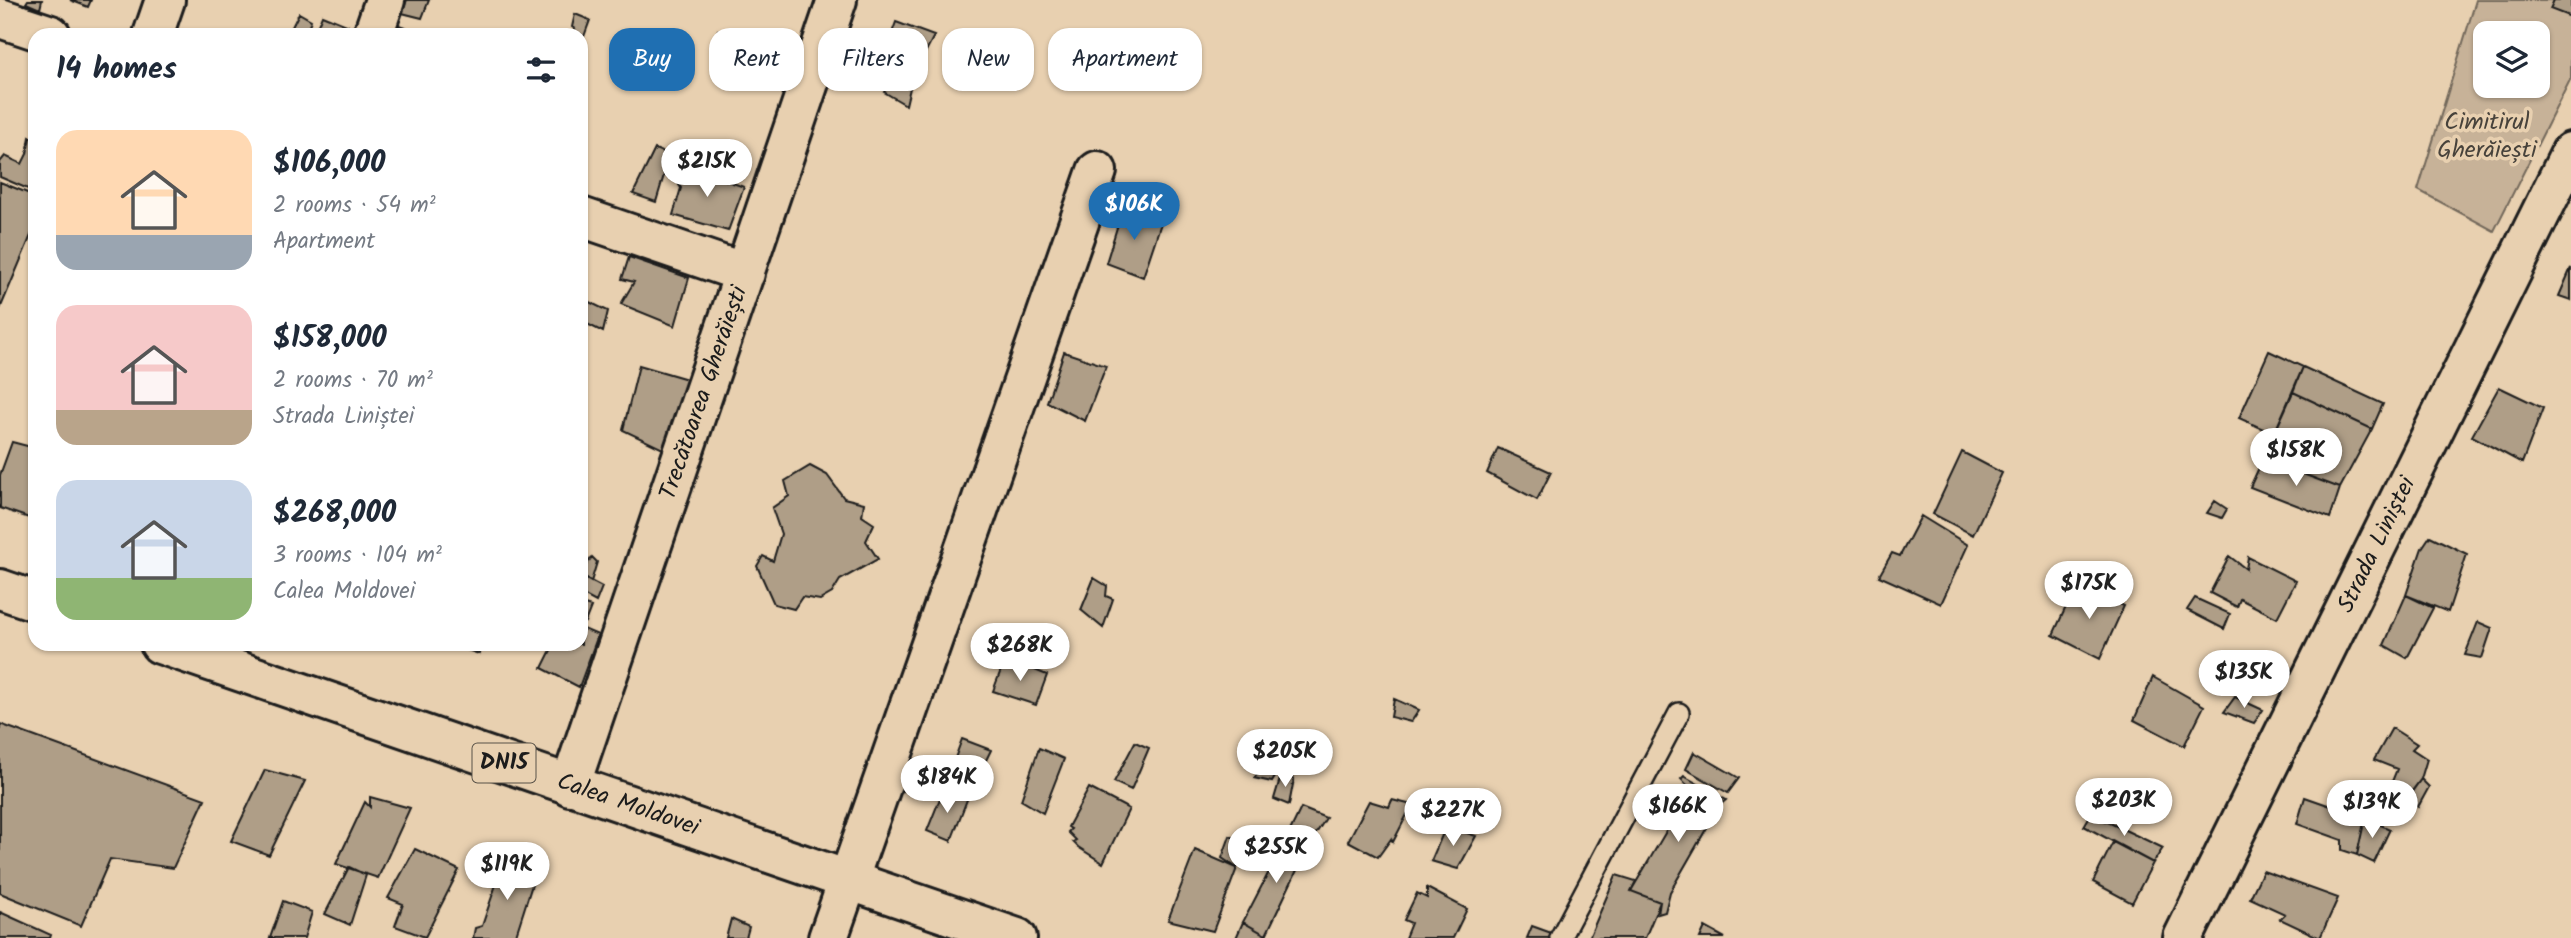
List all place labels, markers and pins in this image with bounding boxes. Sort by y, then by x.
pin: $215K [658,140,756,199]
pin: $106K [1085,182,1183,242]
pin: $158K [2247,428,2345,488]
pin: $175K [2040,562,2138,621]
pin: $268K [971,624,1069,683]
pin: $135K [2195,650,2293,710]
pin: $205K [1236,730,1334,789]
pin: $184K [898,756,996,815]
pin: $203K [2075,778,2173,838]
pin: $139K [2323,780,2421,840]
pin: $166K [1629,784,1727,844]
pin: $227K [1404,788,1502,848]
pin: $255K [1227,826,1325,885]
pin: $119K [458,842,556,902]

